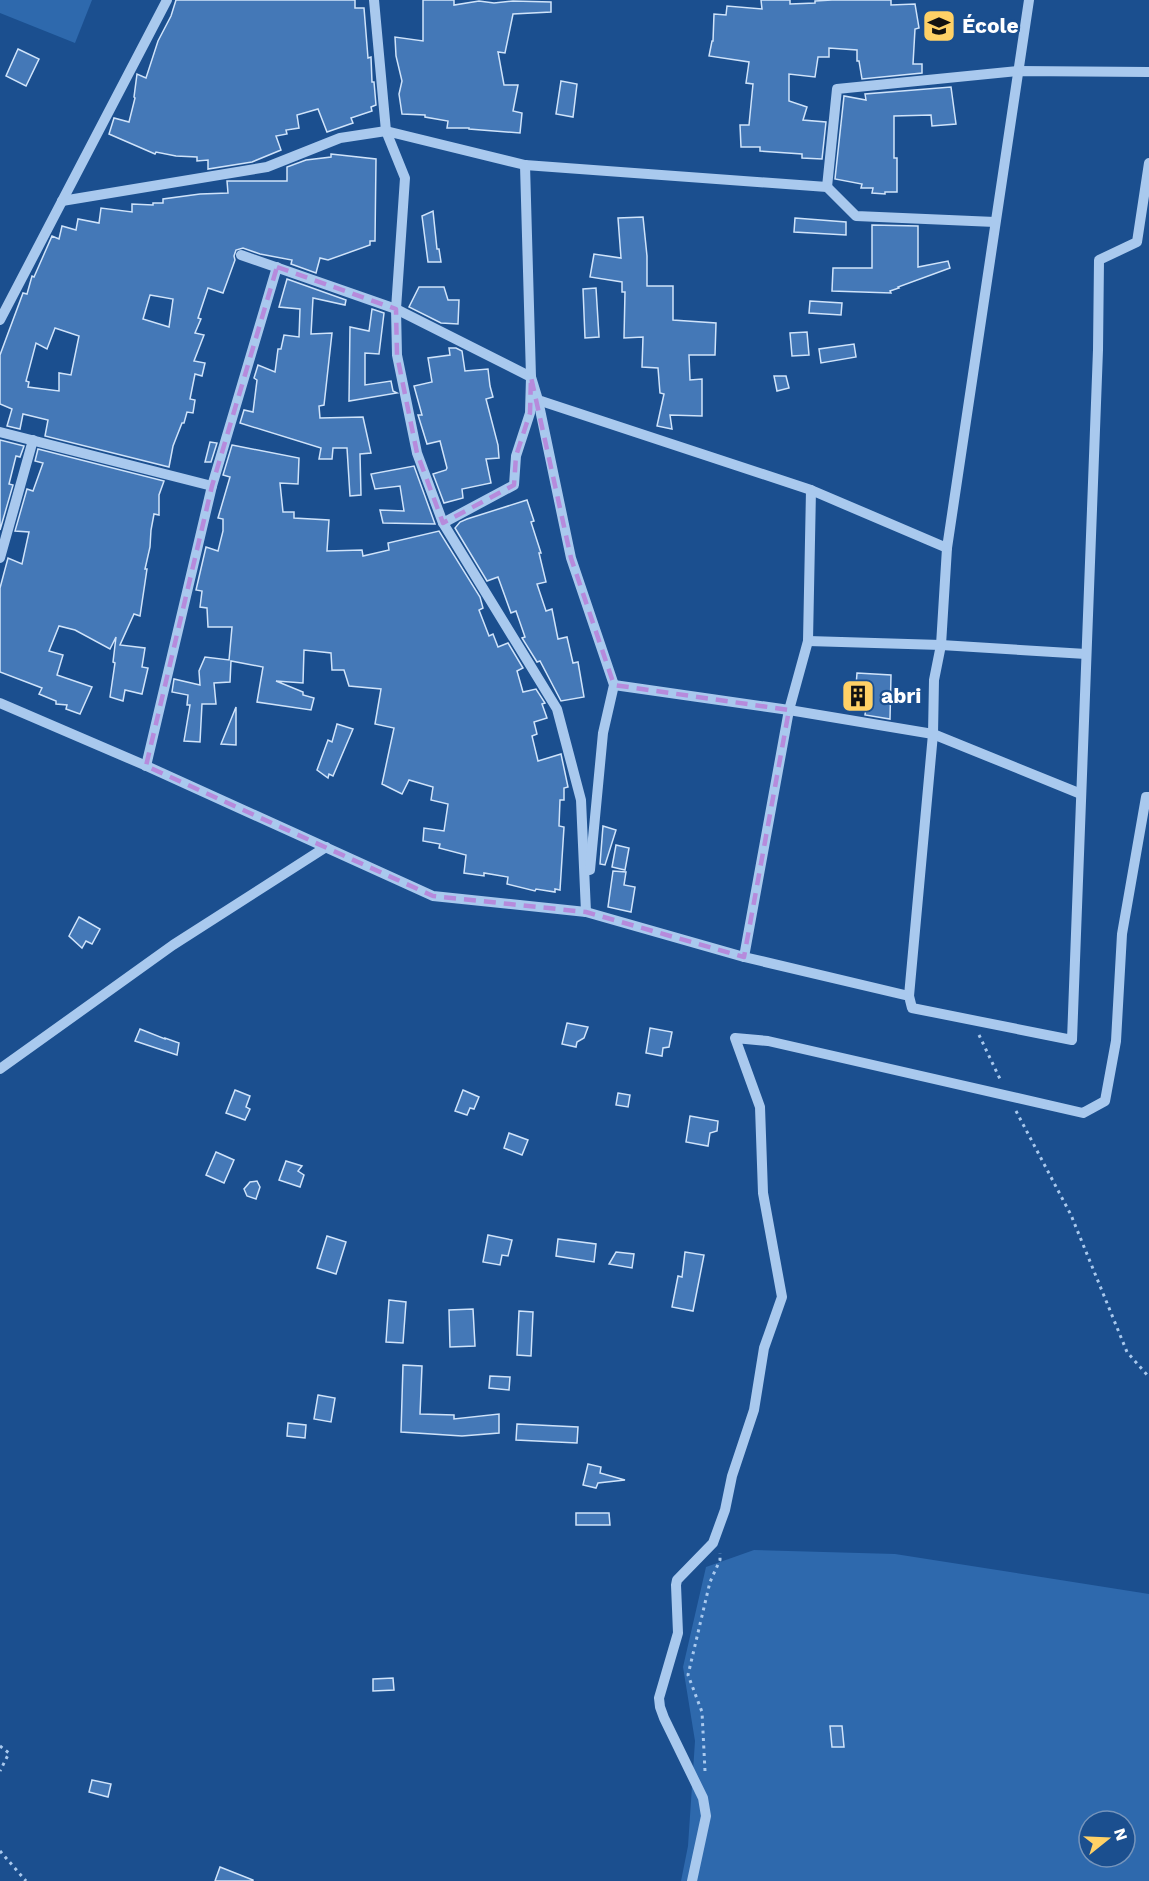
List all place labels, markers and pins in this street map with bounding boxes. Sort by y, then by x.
school or university icon: École [921,8,957,44]
place label: École [962,13,1019,38]
building icon: abri [840,678,876,714]
place label: abri [881,683,921,708]

